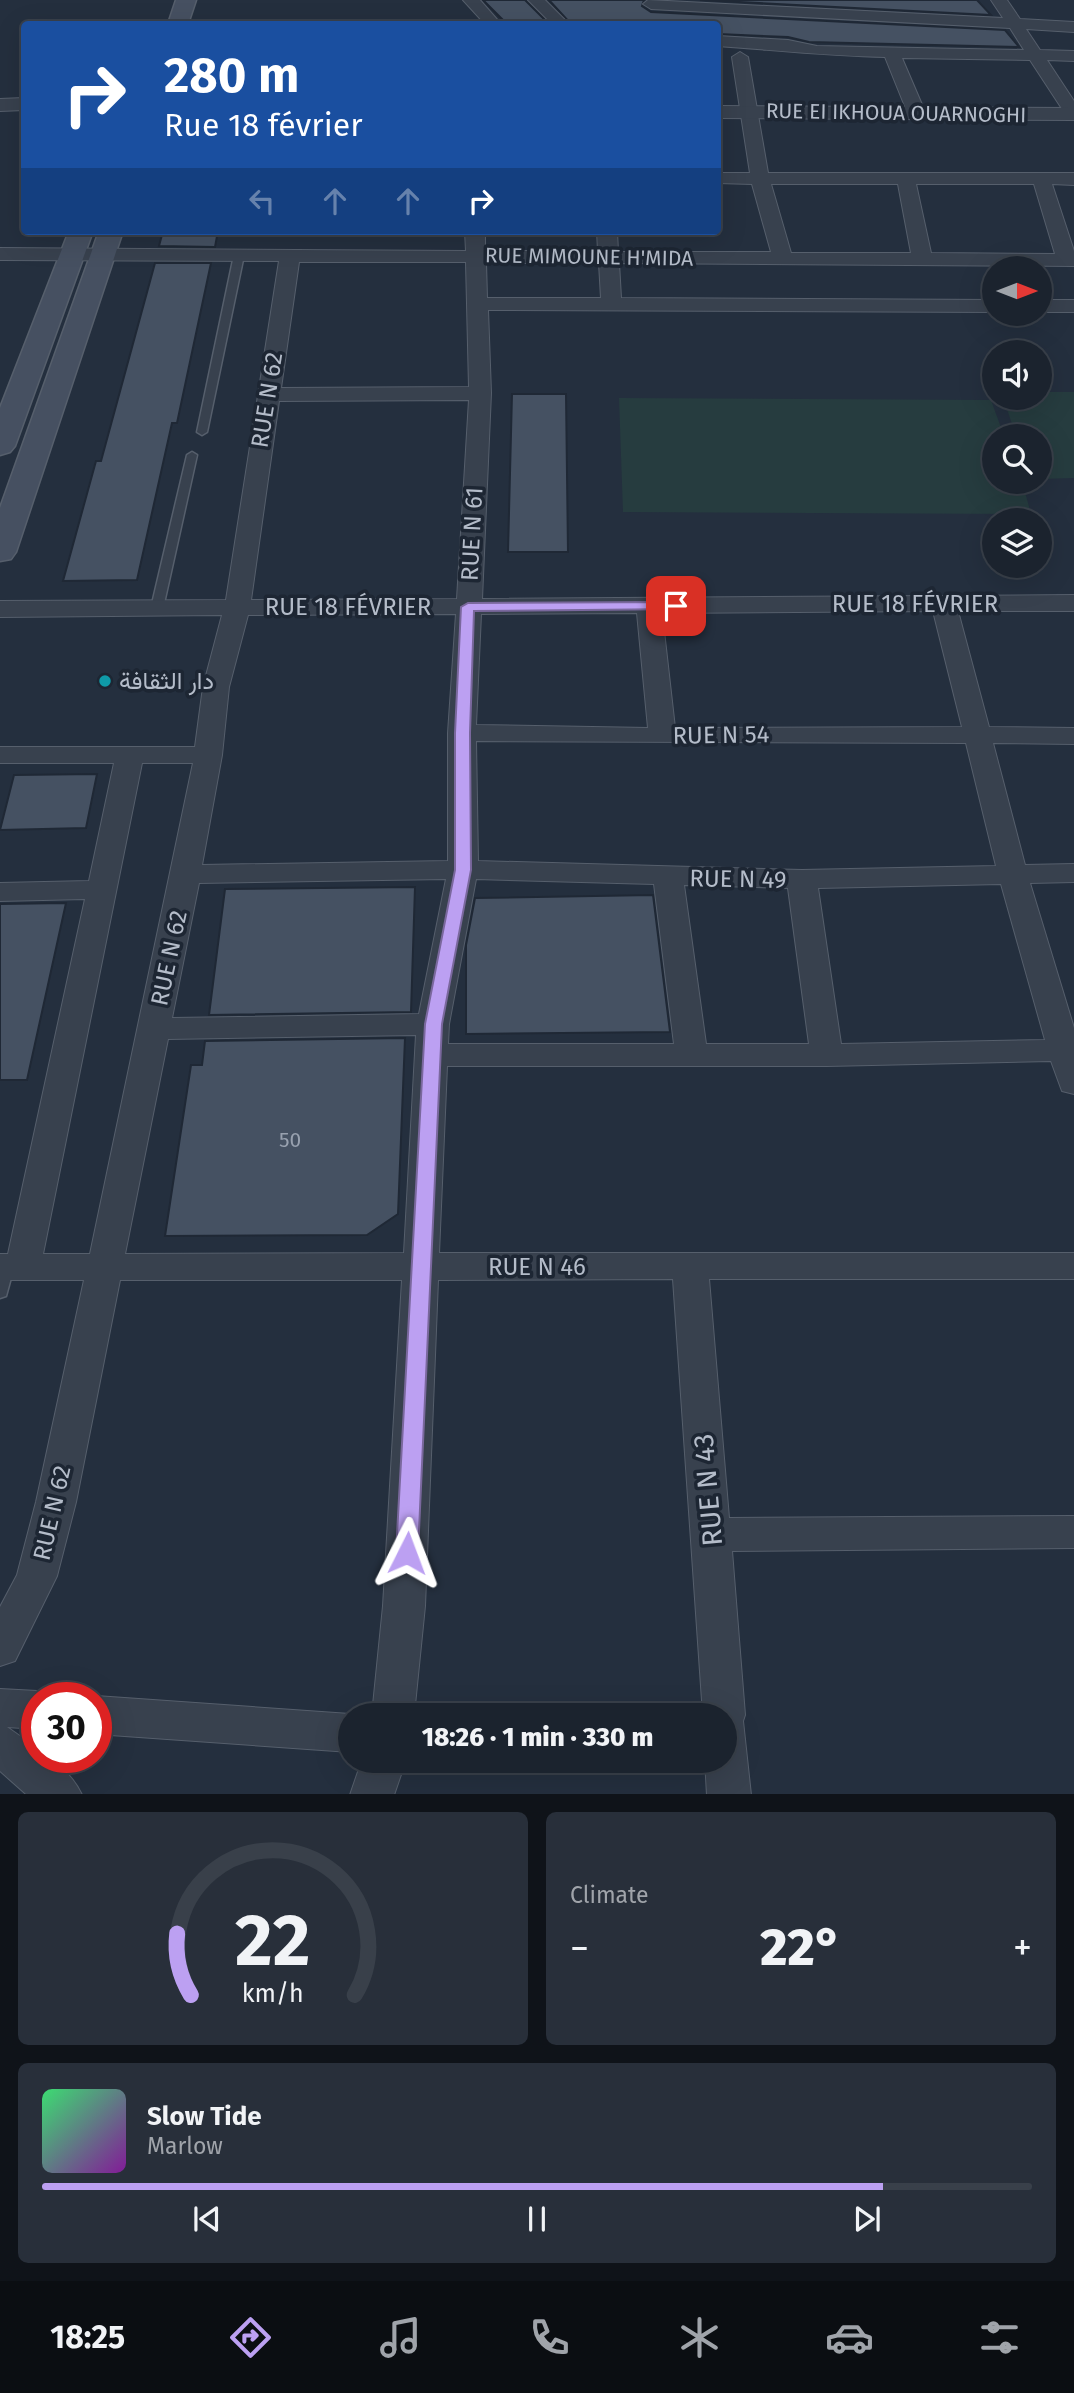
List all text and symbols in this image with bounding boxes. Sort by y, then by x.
text: 280 m [164,46,300,105]
icon: right [49,49,140,140]
street label: RUE EI IKHOUA OUARNOGHI [766,98,1026,128]
text: Rue 18 février [164,106,363,144]
icon: left [243,182,281,220]
icon: ahead [316,182,354,220]
icon: ahead [389,182,427,220]
icon: right [462,182,500,220]
street label: RUE MIMOUNE H'MIDA [485,242,693,272]
north arrow [982,256,1052,326]
map controls [982,256,1052,578]
button: sound [982,340,1052,410]
street label: RUE N 62 [246,350,288,450]
button: search [982,424,1052,494]
street label: RUE N 61 [456,486,488,582]
button: layers [982,508,1052,578]
pin [646,576,706,636]
icon: arrive [657,587,695,625]
street label: RUE 18 FÉVRIER [832,589,998,618]
street label: RUE 18 FÉVRIER [265,592,431,621]
place label: دار الثقافة [119,667,214,696]
marker: دار الثقافة [97,673,113,689]
street label: RUE N 54 [672,720,770,750]
street label: RUE N 49 [689,864,787,894]
street label: RUE N 62 [145,908,193,1008]
house number: 50 [279,1127,301,1153]
street label: RUE N 46 [488,1253,586,1281]
street label: RUE N 43 [687,1432,729,1548]
street label: RUE N 62 [27,1463,77,1563]
position arrow [370,1516,444,1590]
speed limit sign: 30 [21,1682,112,1773]
text: 18:26 · 1 min · 330 m [422,1722,653,1753]
text: Climate [570,1881,649,1909]
text: 22 [235,1897,311,1984]
text: 22° [760,1916,842,1979]
text: − [570,1925,589,1971]
text: + [1013,1925,1032,1971]
text: km/h [242,1978,304,2008]
text: Slow Tide [147,2101,262,2132]
text: Marlow [147,2132,223,2160]
icon: previous [188,2200,226,2238]
icon: pause [518,2200,556,2238]
icon: next [848,2200,886,2238]
icon: directions [226,2313,275,2362]
icon: music [376,2313,425,2362]
icon: phone [525,2313,574,2362]
icon: climate [675,2313,724,2362]
icon: car [825,2313,874,2362]
icon: filters [975,2313,1024,2362]
text: 18:25 [50,2318,125,2356]

